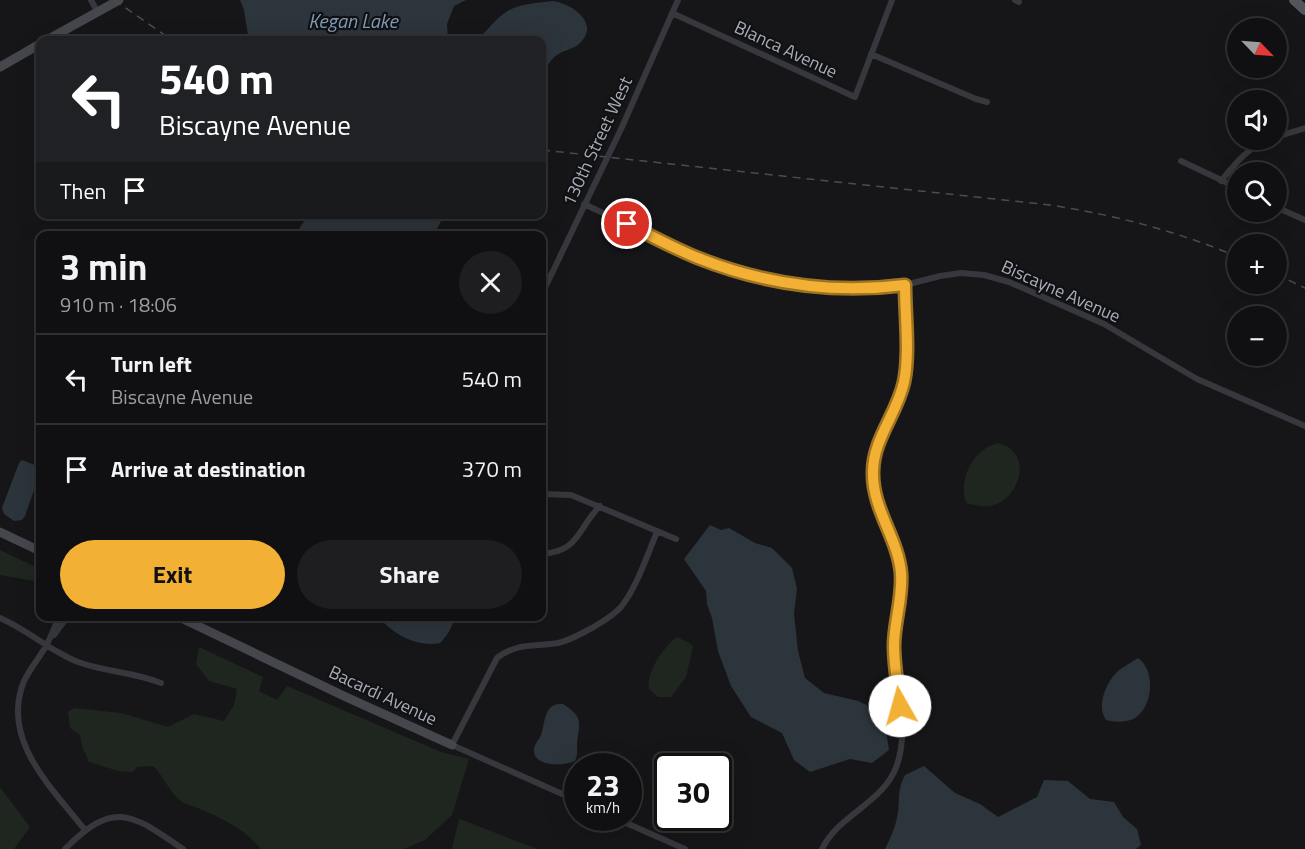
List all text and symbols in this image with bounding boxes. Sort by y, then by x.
water label: Kegan Lake [308,5,399,36]
street label: Blanca Avenue [730,13,842,85]
north arrow [1227,18,1287,78]
map controls [1227,18,1287,366]
text: 540 m [159,46,274,110]
icon: left [60,60,138,138]
street label: 130th Street West [555,71,639,210]
button: sound [1227,90,1287,150]
text: Biscayne Avenue [159,104,351,145]
button: search [1227,162,1287,222]
text: Then [60,174,106,208]
icon: arrive [118,174,151,207]
pin [601,198,652,249]
icon: arrive [610,207,643,240]
button: + [1227,234,1287,294]
text: 3 min [60,239,147,294]
button: close [459,251,522,314]
street label: Biscayne Avenue [997,253,1125,329]
text: 910 m · 18:06 [60,289,177,320]
button: − [1227,306,1287,366]
text: Turn left [111,347,192,381]
text: 540 m [462,362,522,396]
icon: left [60,363,93,396]
text: Biscayne Avenue [111,381,253,412]
text: Arrive at destination [111,452,306,486]
text: 370 m [462,452,522,486]
icon: arrive [60,453,93,486]
button: Exit [60,540,285,609]
button: Share [297,540,522,609]
street label: Bacardi Avenue [324,658,442,732]
position arrow [868,674,932,738]
speed limit sign: 30 [654,753,732,831]
text: 23 [586,762,620,808]
text: km/h [586,796,620,819]

